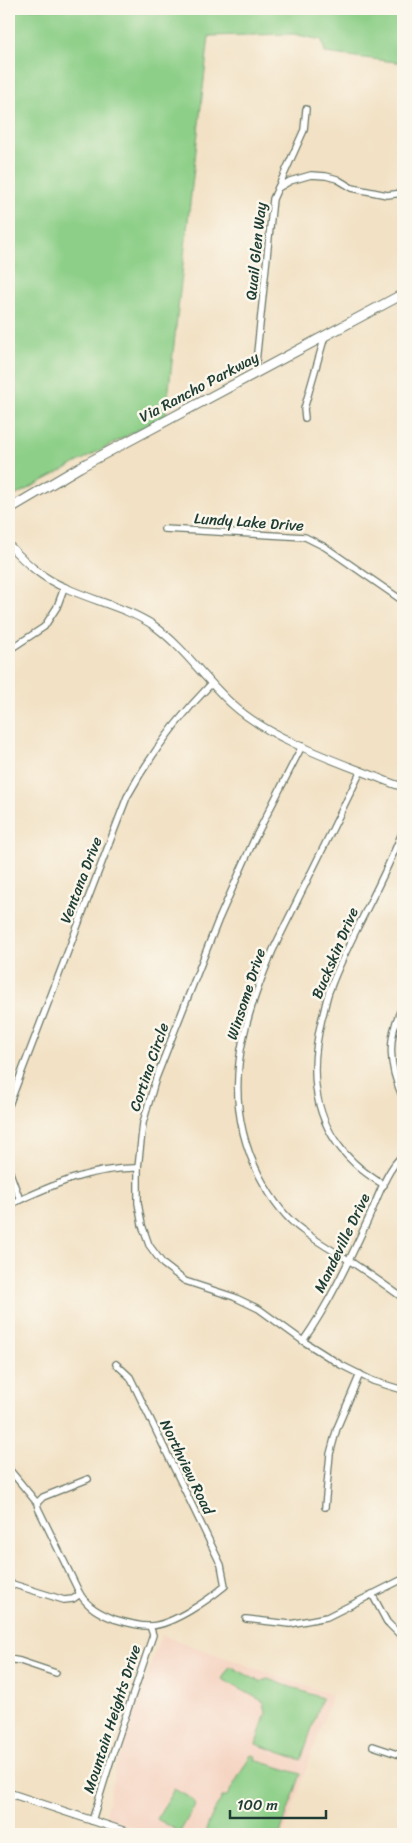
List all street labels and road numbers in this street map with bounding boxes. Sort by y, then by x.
street label: Quail Glen Way [238,201,274,301]
street label: Via Rancho Parkway [134,344,264,430]
street label: Lundy Lake Drive [193,505,305,539]
street label: Ventana Drive [53,833,110,927]
street label: Buckskin Drive [304,903,366,1003]
street label: Winsome Drive [219,945,273,1043]
street label: Cortina Circle [122,1019,176,1115]
street label: Mandeville Drive [307,1189,377,1297]
street label: Northview Road [153,1415,222,1520]
street label: Mountain Heights Drive [76,1641,148,1797]

